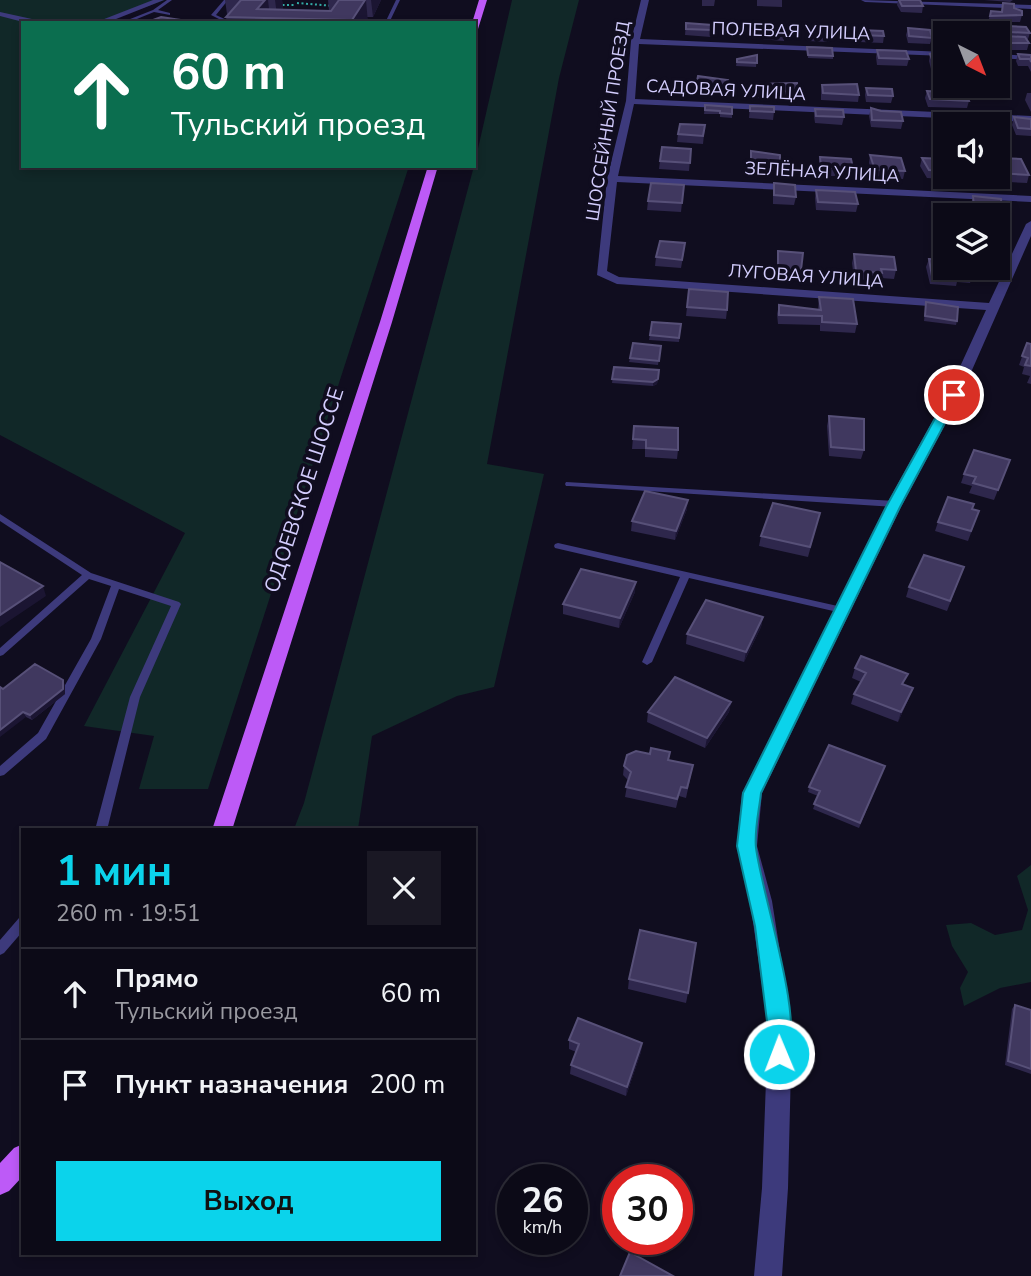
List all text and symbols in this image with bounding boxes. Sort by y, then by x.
street label: ПОЛЕВАЯ УЛИЦА [711,16,871,46]
street label: ШОССЕЙНЫЙ ПРОЕЗД [580,19,636,223]
north arrow [933,21,1010,98]
map controls [933,21,1010,280]
text: 60 m [171,39,286,106]
icon: ahead [56,49,147,140]
street label: САДОВАЯ УЛИЦА [645,74,807,106]
text: Тульский проезд [171,103,425,146]
button: sound [933,112,1010,189]
street label: ЗЕЛЁНАЯ УЛИЦА [744,156,900,188]
button: layers [933,203,1010,280]
street label: ЛУГОВАЯ УЛИЦА [728,259,884,293]
pin [924,365,984,425]
icon: arrive [935,376,973,414]
street label: ОДОЕВСКОЕ ШОССЕ [258,384,350,596]
text: 1 мин [56,843,172,900]
button: close [367,851,441,925]
text: 260 m · 19:51 [56,898,201,929]
text: Прямо [115,961,199,996]
icon: ahead [56,975,94,1013]
text: 60 m [381,976,441,1011]
text: Тульский проезд [115,996,298,1027]
position arrow [742,1017,816,1091]
icon: arrive [56,1066,94,1104]
text: Пункт назначения [115,1067,348,1102]
text: 200 m [369,1067,445,1102]
button: Выход [56,1161,441,1241]
speed limit sign: 30 [602,1164,693,1255]
text: 26 [521,1177,564,1224]
text: km/h [523,1215,562,1239]

